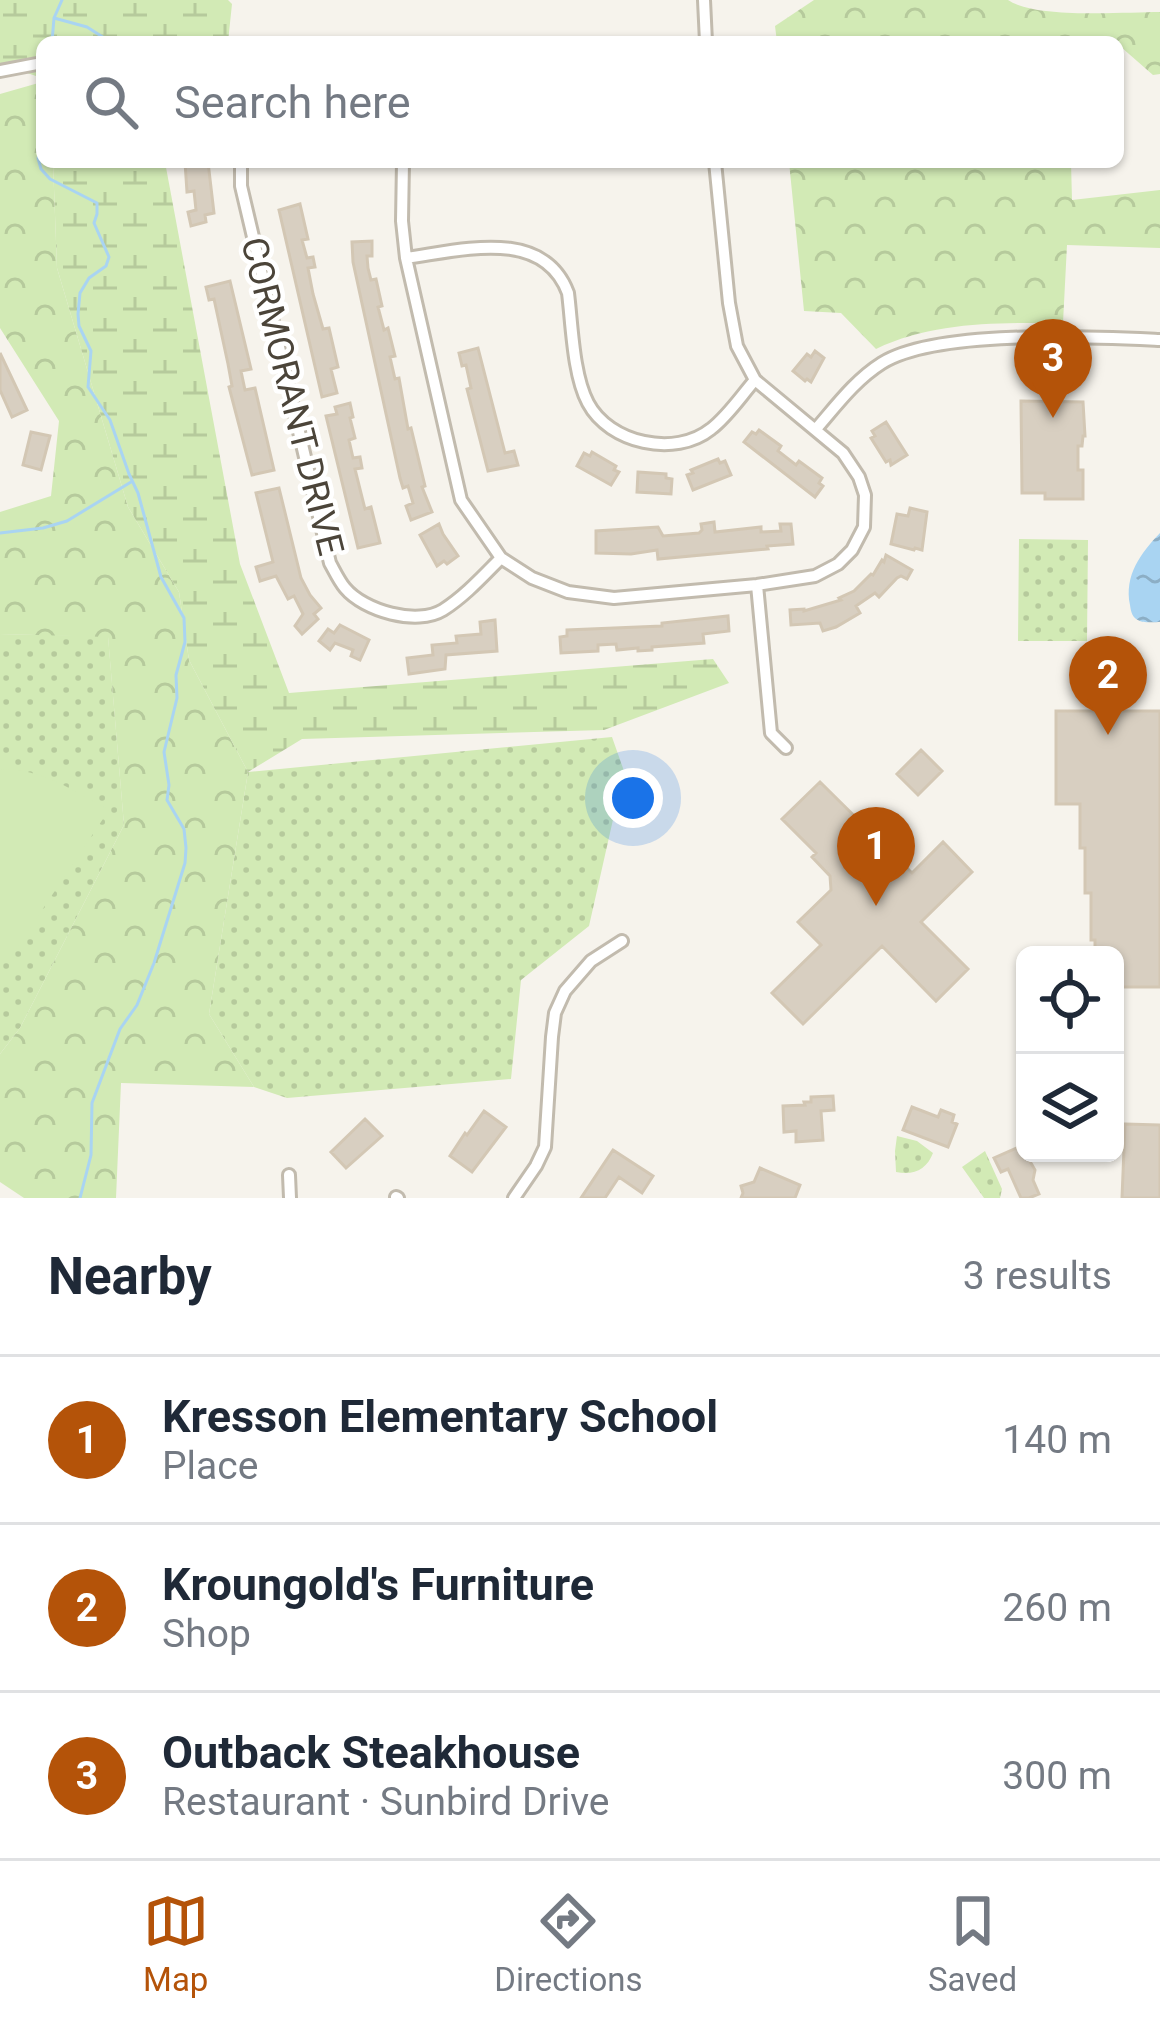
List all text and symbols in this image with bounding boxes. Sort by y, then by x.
search box [36,36,1124,168]
icon: search [78,69,144,135]
text: Search here [174,76,411,129]
street label: CORMORANT DRIVE [232,233,352,560]
pin: 3 [1014,319,1092,418]
pin: 2 [1069,636,1147,735]
your location [603,768,663,828]
pin: 1 [837,807,915,906]
map controls [1016,946,1124,1162]
button: locate [1016,946,1124,1054]
button: layers [1016,1054,1124,1162]
text: Nearby [48,1247,212,1306]
text: 3 results [963,1253,1112,1299]
text: Kresson Elementary School [162,1390,718,1443]
text: 1 [76,1417,98,1463]
text: 140 m [1002,1417,1112,1463]
text: Place [162,1443,258,1489]
text: Kroungold's Furniture [162,1558,594,1611]
text: 2 [76,1585,98,1631]
text: 260 m [1002,1585,1112,1631]
text: Shop [162,1611,251,1657]
text: Outback Steakhouse [162,1726,580,1779]
text: 3 [76,1753,98,1799]
text: 300 m [1002,1753,1112,1799]
text: Restaurant · Sunbird Drive [162,1779,610,1825]
tab: Map [143,1888,209,1999]
tab: Directions [494,1888,643,1999]
tab: Saved [928,1888,1017,1999]

